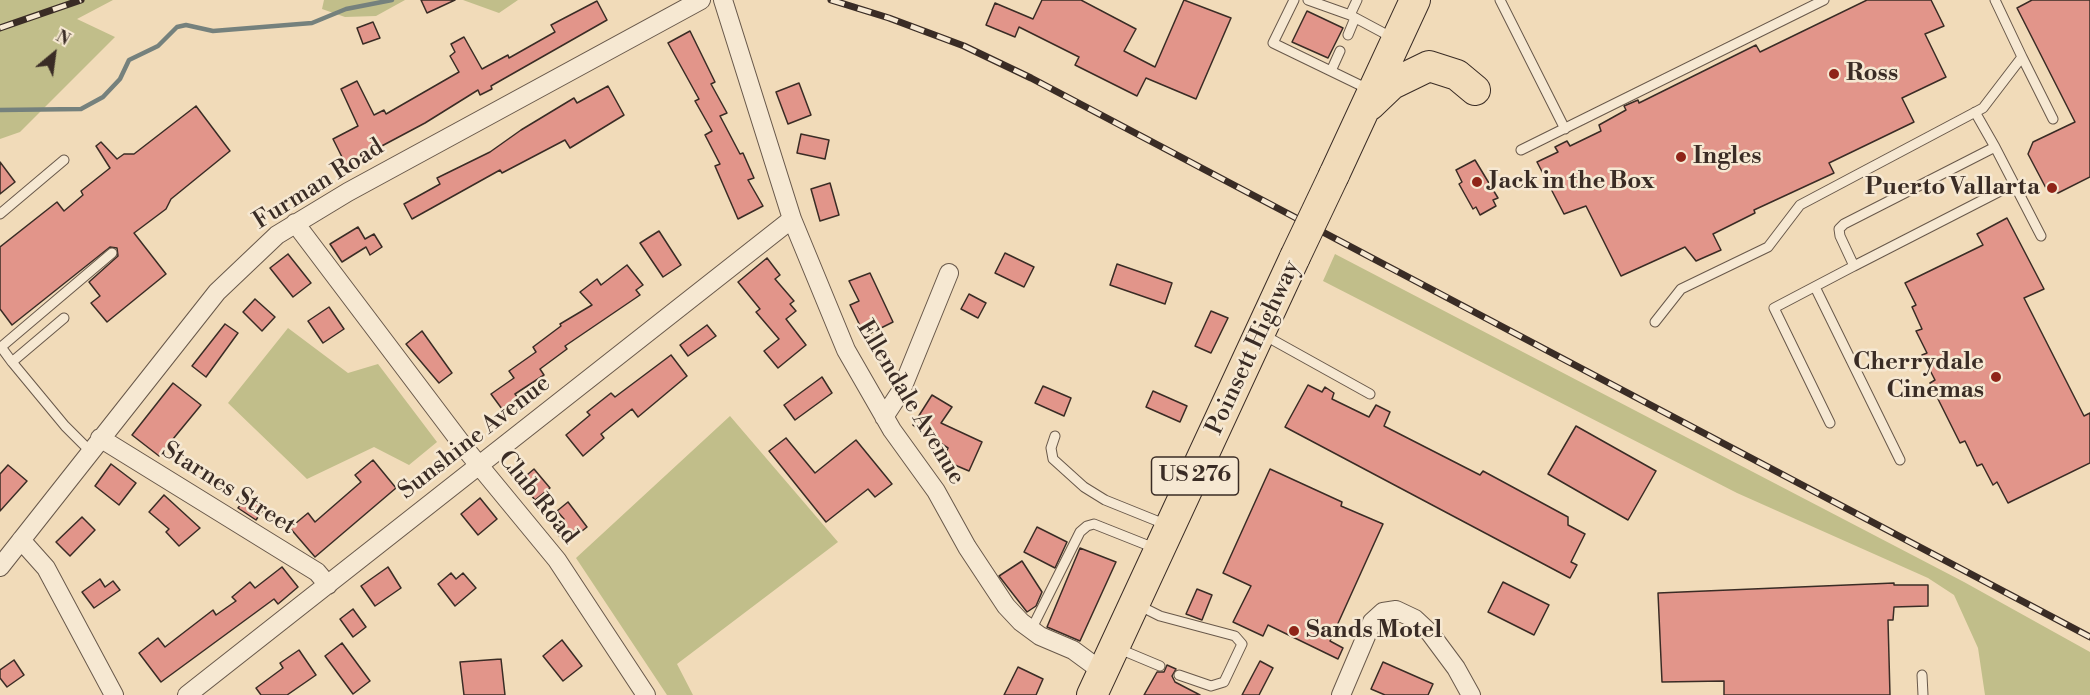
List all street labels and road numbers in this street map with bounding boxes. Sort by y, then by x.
street label: Furman Road [249,134,389,236]
street label: Poinsett Highway [1201,256,1307,440]
street label: Ellendale Avenue [850,316,970,490]
street label: Sunshine Avenue [393,370,557,506]
street label: Starnes Street [156,436,300,542]
street label: Club Road [491,446,583,550]
road number: US 276 [1152,457,1238,495]

